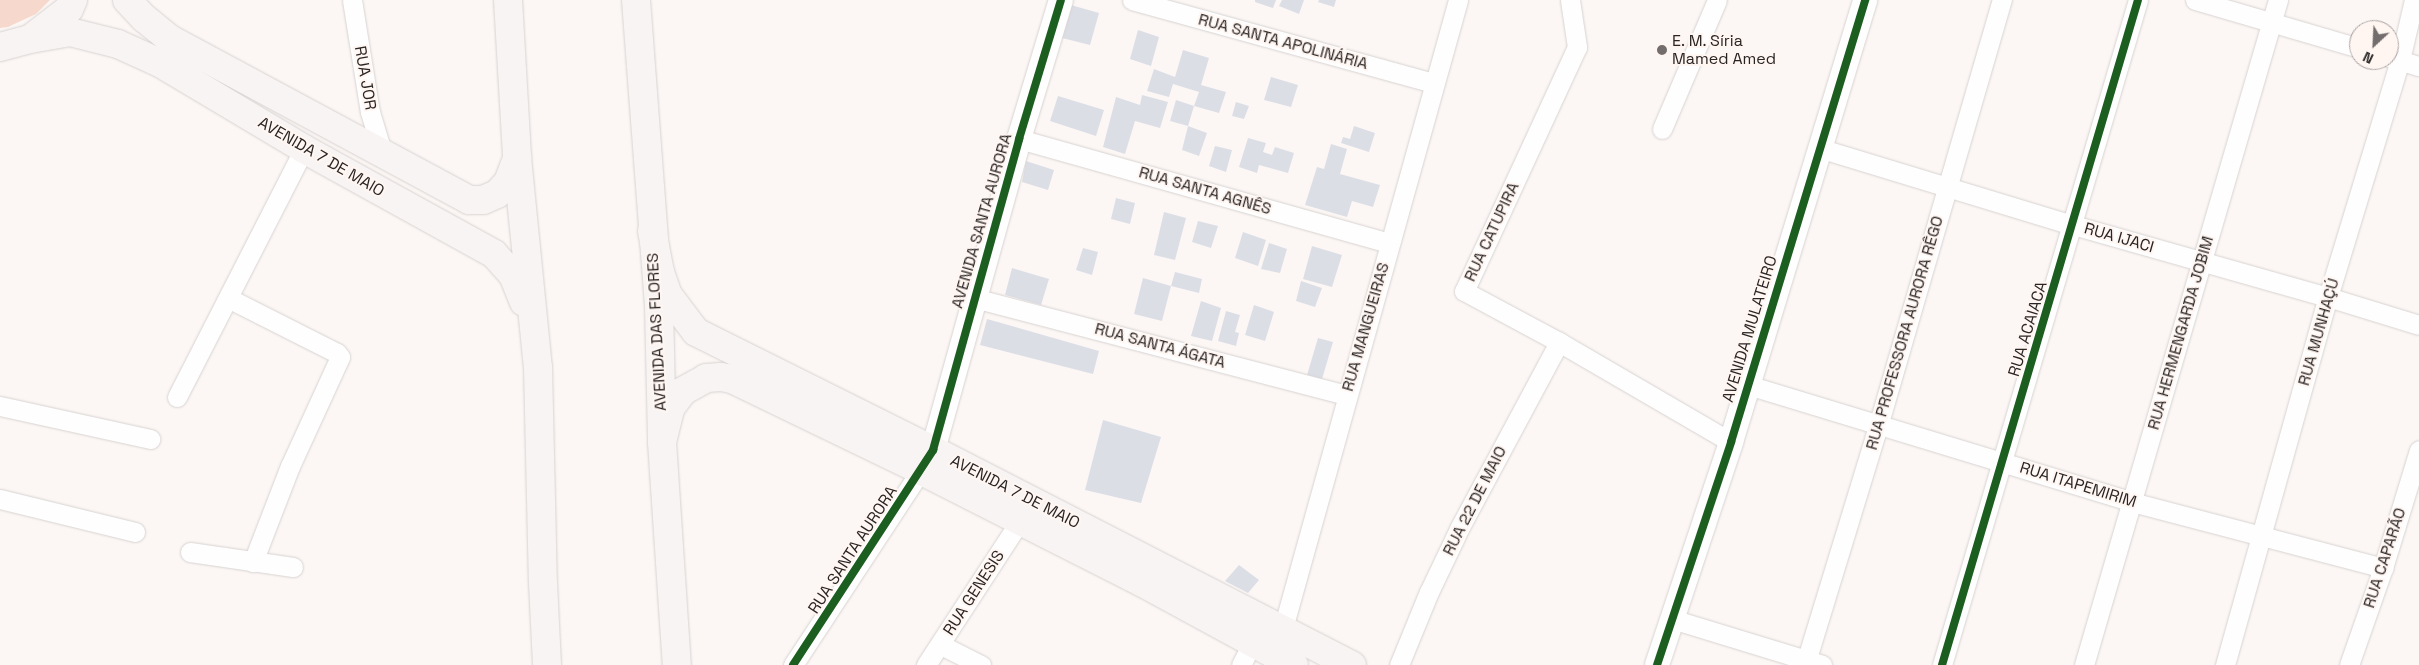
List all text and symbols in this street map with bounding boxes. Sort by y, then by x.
street label: RUA SANTA APOLINÁRIA [1196,10,1370,74]
north arrow [2349,20,2399,70]
place label: E. M. Síria Mamed Amed [1672,31,1776,69]
street label: RUA JOR [350,44,380,112]
marker: E. M. Síria Mamed Amed [1656,44,1668,56]
text: N [2360,48,2376,68]
street label: AVENIDA 7 DE MAIO [254,113,388,201]
street label: AVENIDA SANTA AURORA [948,131,1016,311]
street label: RUA SANTA AGNÊS [1136,163,1274,219]
street label: RUA CATUPIRA [1461,179,1523,285]
street label: RUA PROFESSORA AURORA RÊGO [1862,213,1948,453]
street label: RUA IJACI [2082,219,2156,257]
street label: RUA HERMENGARDA JOBIM [2144,234,2218,432]
street label: AVENIDA DAS FLORES [643,252,671,412]
street label: AVENIDA MULATEIRO [1719,253,1781,405]
street label: RUA MANGUEIRAS [1338,260,1394,394]
street label: RUA MUNHAÇÚ [2294,276,2344,388]
street label: RUA ACAIACA [2004,279,2052,379]
street label: RUA SANTA ÁGATA [1092,319,1228,373]
street label: RUA 22 DE MAIO [1439,443,1511,559]
street label: AVENIDA 7 DE MAIO [947,451,1083,533]
street label: RUA ITAPEMIRIM [2017,458,2139,512]
street label: RUA SANTA AURORA [804,482,902,618]
street label: RUA CAPARÃO [2360,505,2410,611]
street label: RUA GENESIS [939,547,1009,639]

